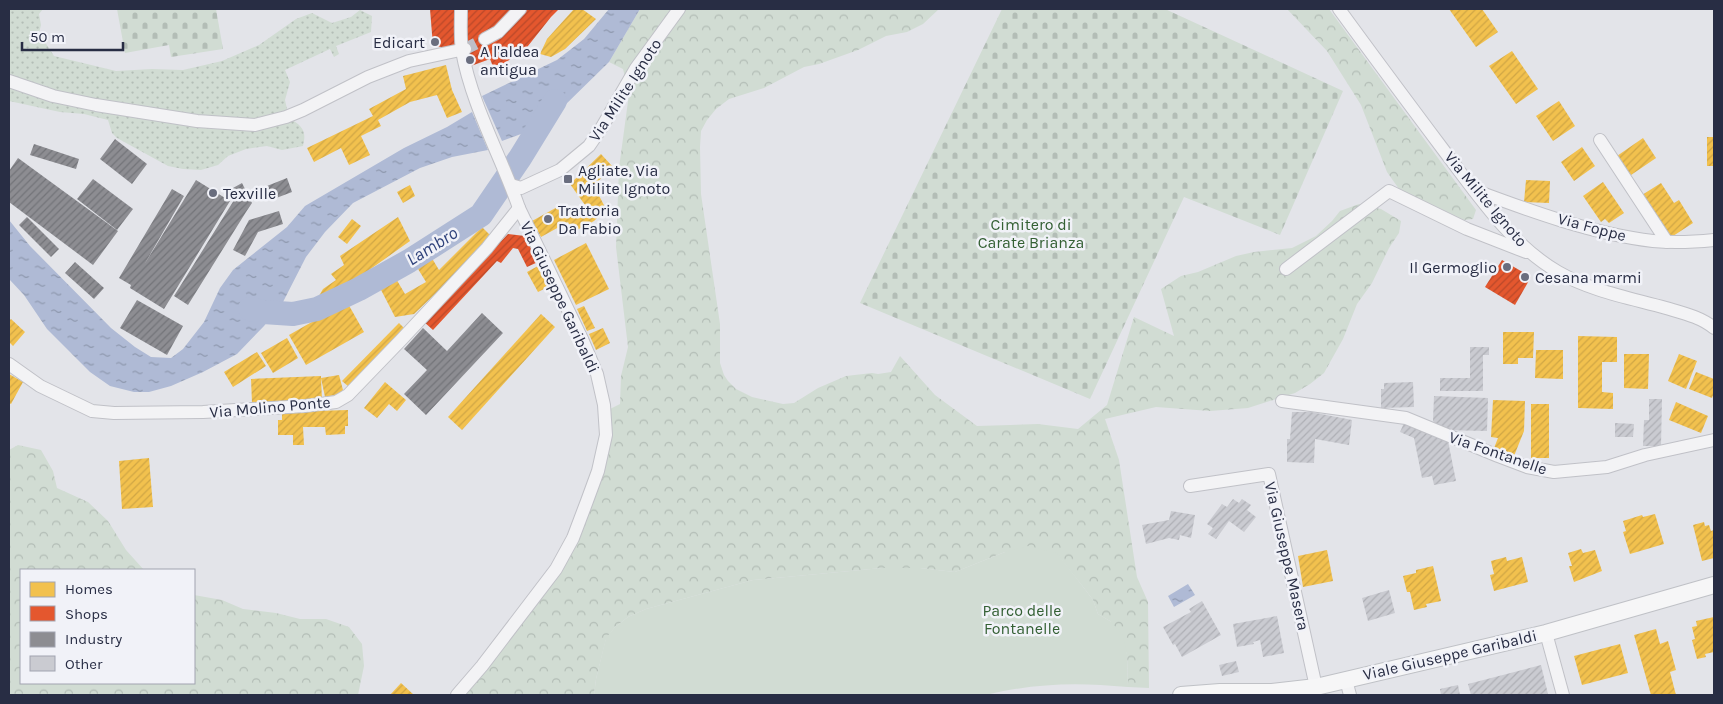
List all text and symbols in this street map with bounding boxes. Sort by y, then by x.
scale bar [22,20,124,52]
text: 50 m [30,28,65,46]
place label: Edicart [373,33,425,52]
street label: Via Milite Ignoto [585,35,665,145]
marker: Edicart [429,36,441,48]
place label: A l'aldea antigua [480,42,539,79]
marker: A l'aldea antigua [464,54,476,66]
street label: Via Milite Ignoto [1441,147,1531,251]
place label: Agliate, Via Milite Ignoto [578,161,670,198]
marker: Agliate, Via Milite Ignoto [562,173,574,185]
place label: Texville [223,184,276,203]
marker: Texville [207,187,219,199]
place label: Trattoria Da Fabio [558,201,621,238]
street label: Via Foppe [1556,209,1628,245]
marker: Trattoria Da Fabio [542,213,554,225]
park label: Cimitero di Carate Brianza [978,215,1084,252]
street label: Via Giuseppe Garibaldi [516,218,604,376]
water label: Lambro [402,222,462,270]
place label: Il Germoglio [1409,258,1497,277]
marker: Il Germoglio [1501,261,1513,273]
place label: Cesana marmi [1535,268,1642,287]
marker: Cesana marmi [1519,271,1531,283]
street label: Via Molino Ponte [209,392,331,422]
street label: Via Fontanelle [1446,427,1550,479]
street label: Via Giuseppe Masera [1261,480,1313,632]
legend [20,569,195,684]
text: Homes [65,580,113,598]
park label: Parco delle Fontanelle [982,601,1062,638]
text: Shops [65,605,108,623]
street label: Viale Giuseppe Garibaldi [1361,626,1539,684]
text: Industry [65,630,122,648]
text: Other [65,655,103,673]

